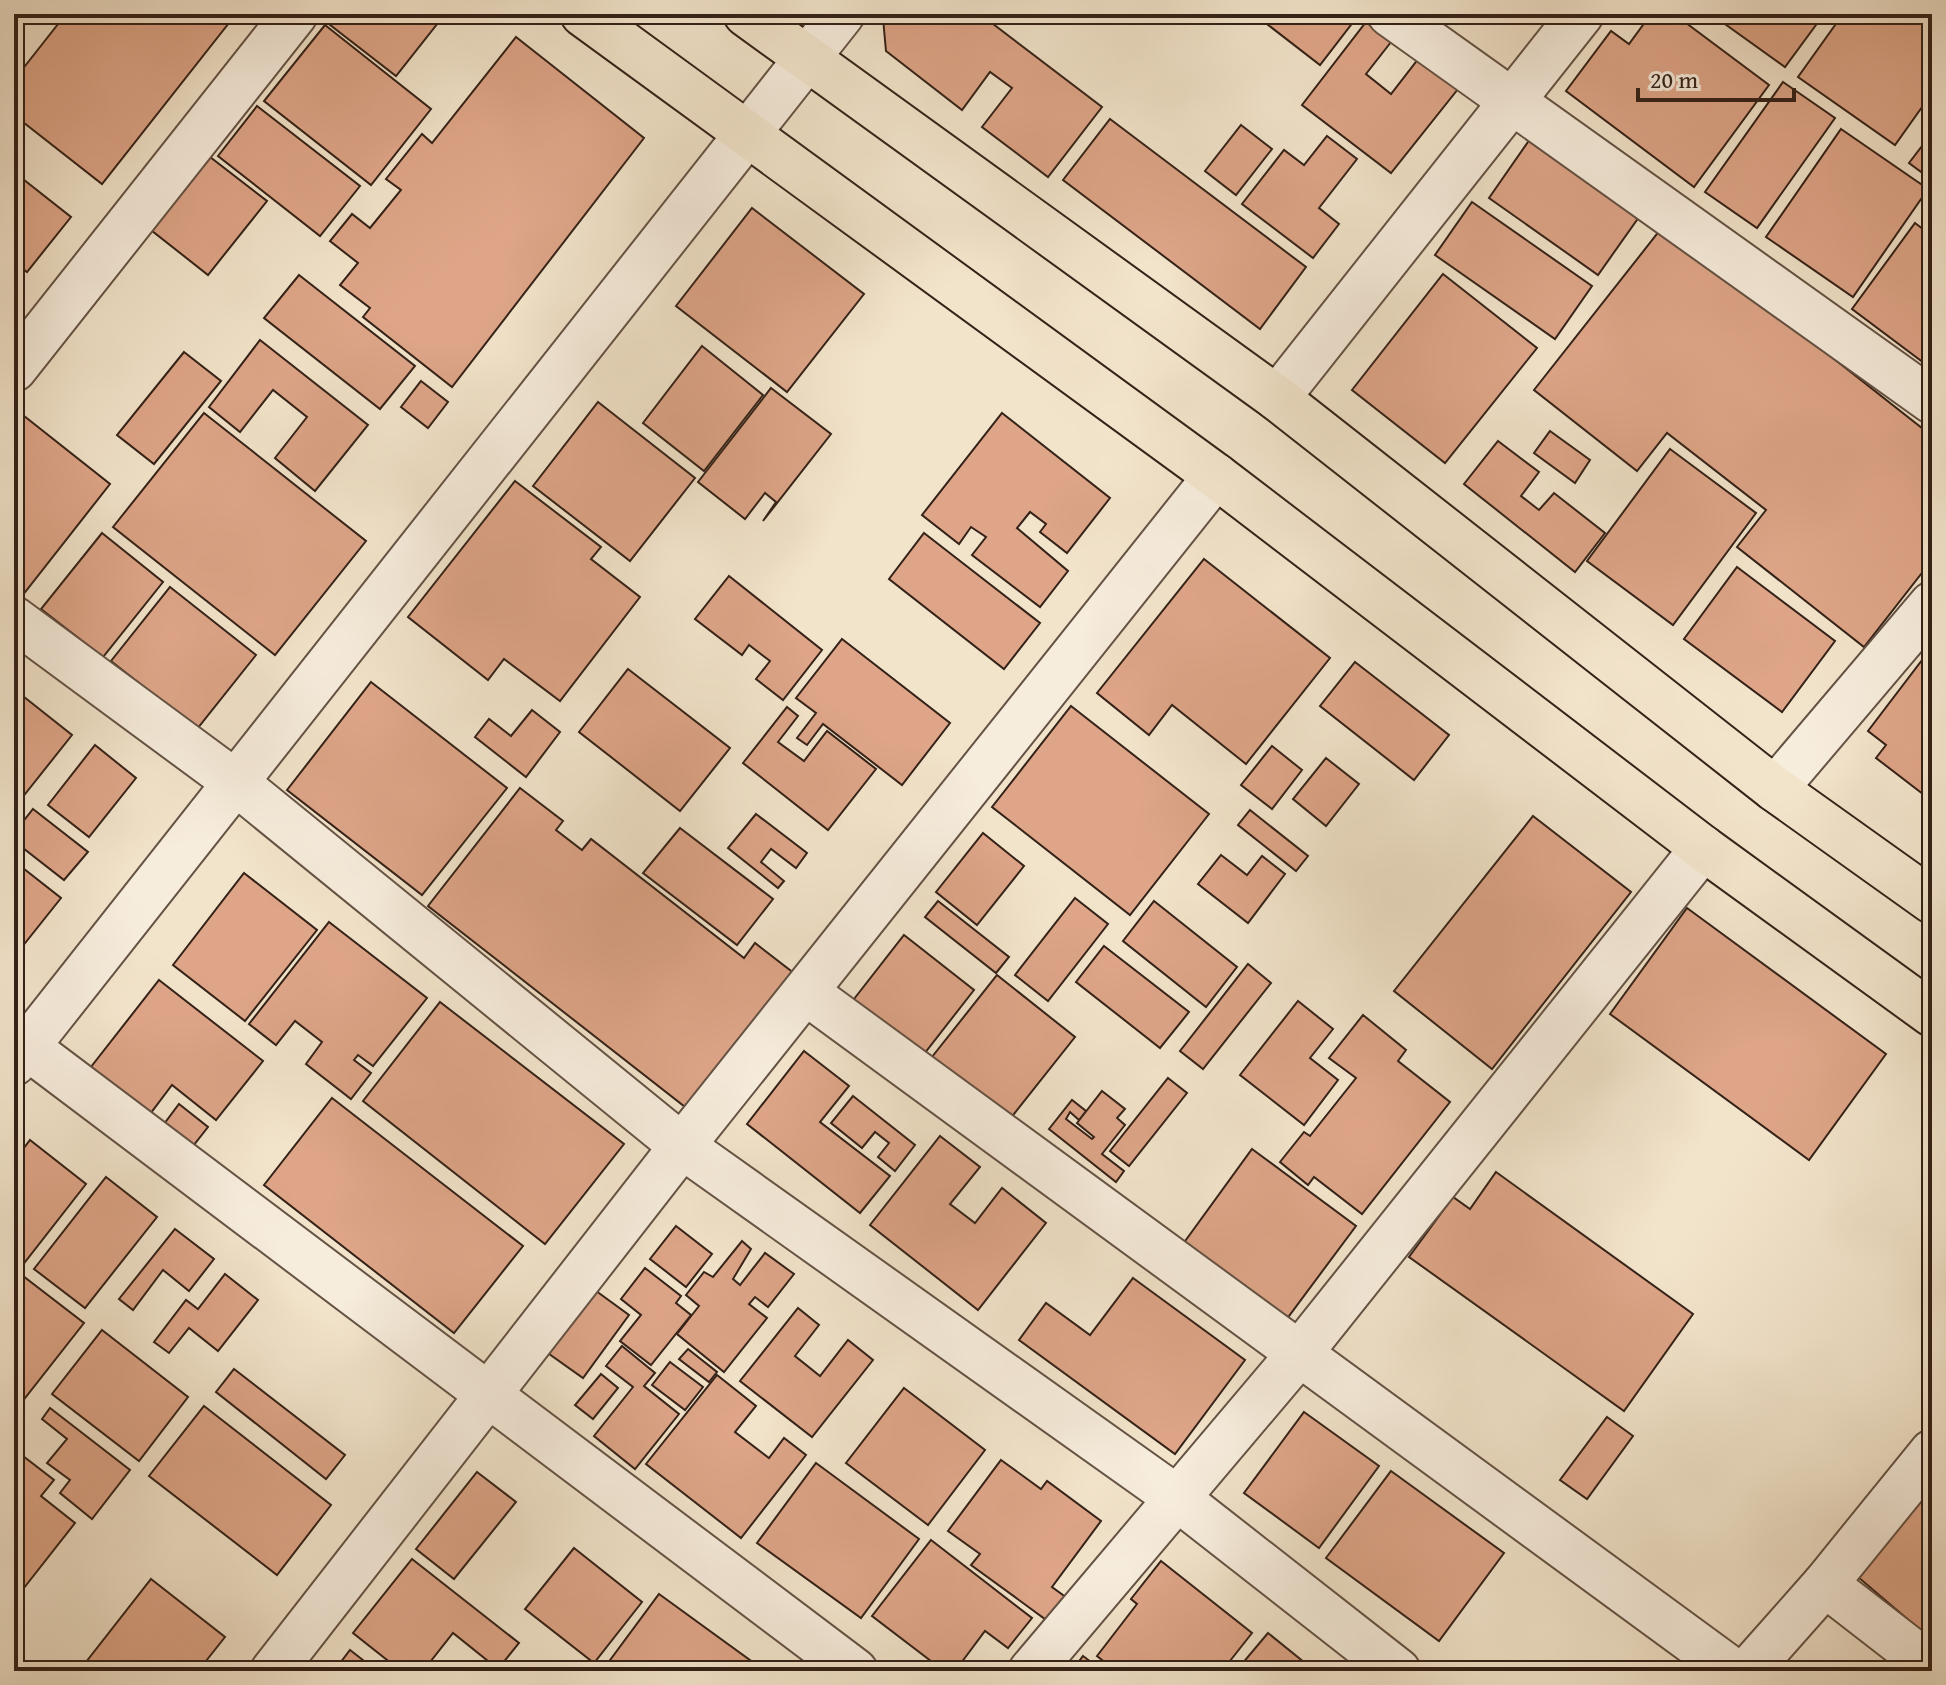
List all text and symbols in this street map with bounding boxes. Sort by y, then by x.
scale bar [1638,52,1794,102]
text: 20 m [1650,62,1698,97]

